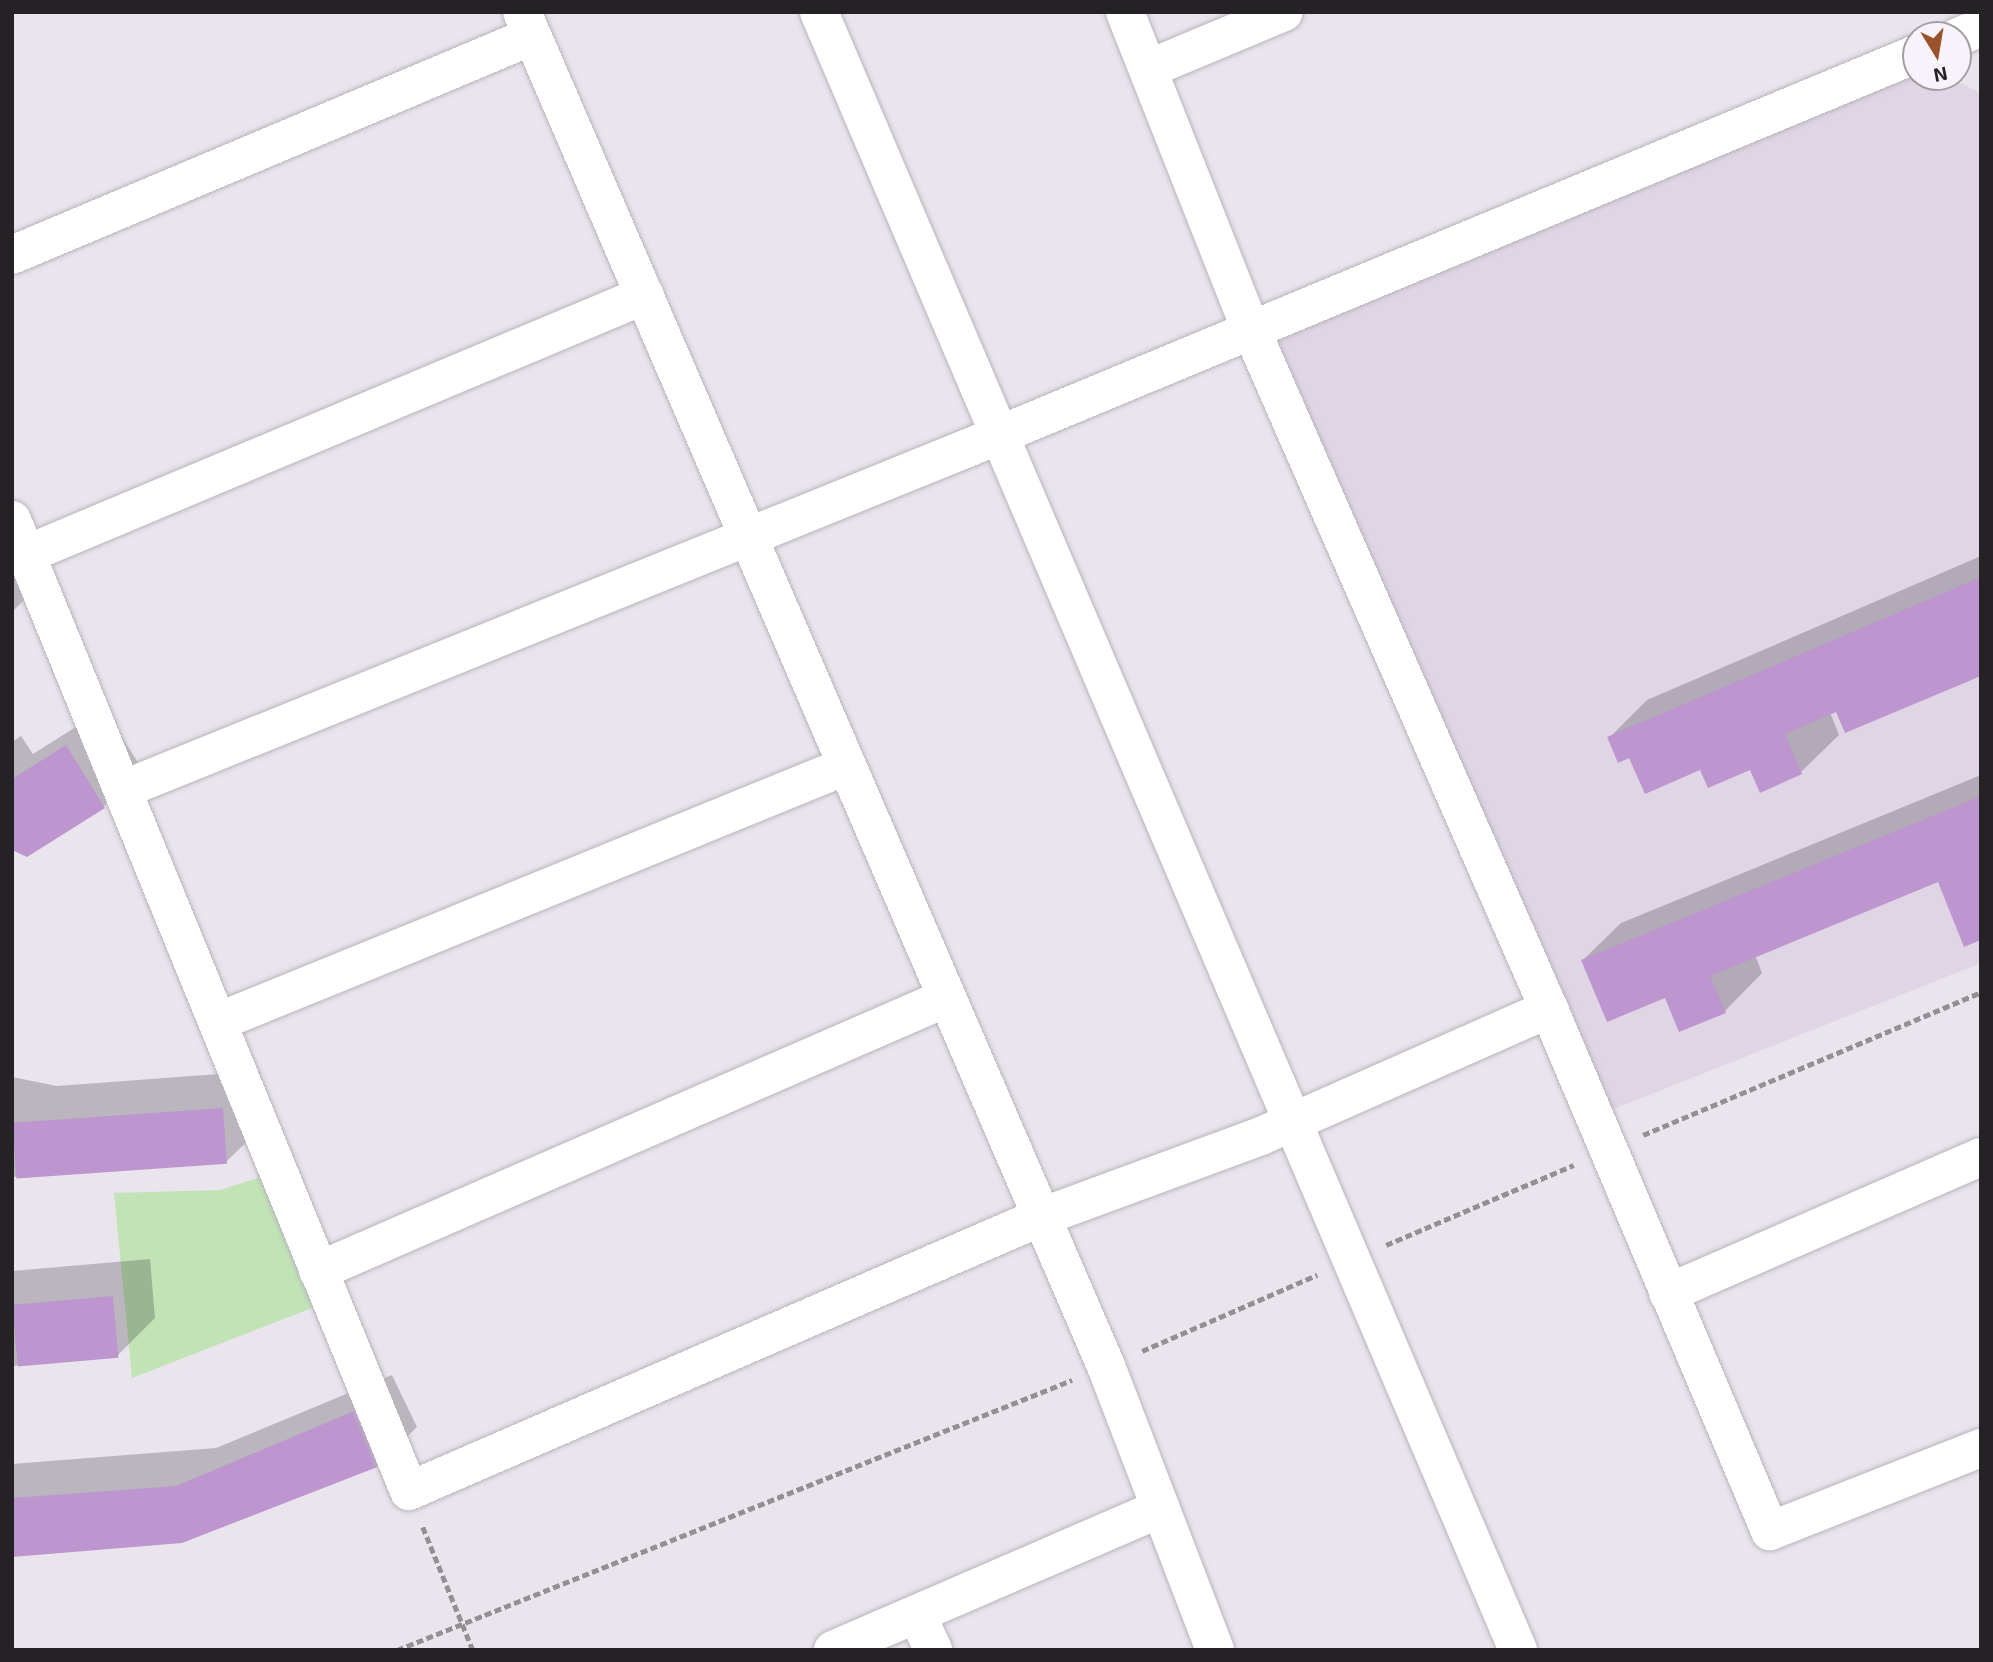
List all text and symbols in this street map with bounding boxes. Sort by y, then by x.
north arrow [1902,21,1972,91]
text: N [1932,63,1950,88]

